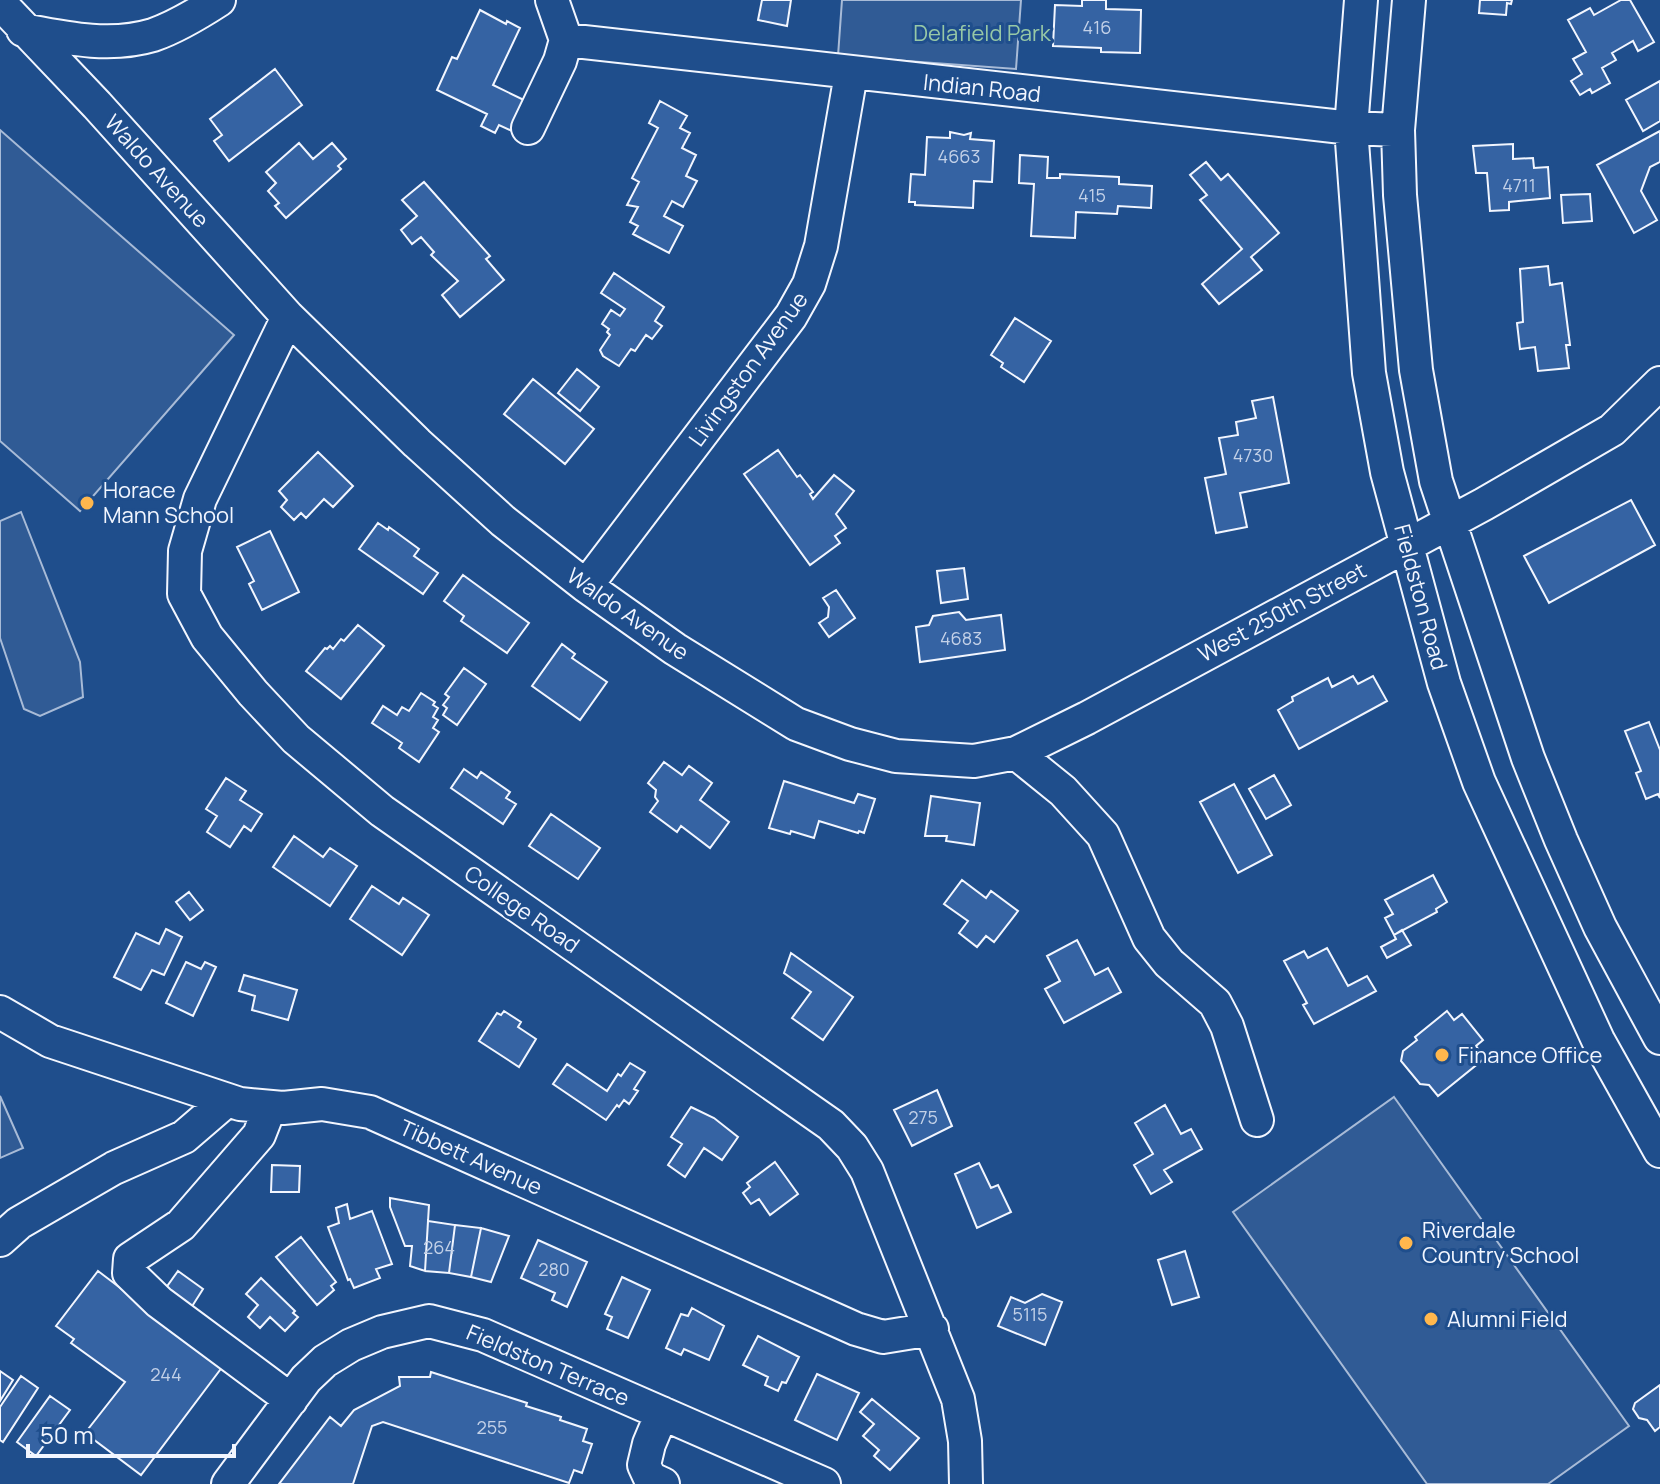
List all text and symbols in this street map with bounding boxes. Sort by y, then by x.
house number: 416 [1083,15,1111,39]
park label: Delafield Park [913,18,1052,48]
street label: Indian Road [922,67,1042,109]
street label: Waldo Avenue [98,108,216,234]
house number: 4663 [938,144,980,168]
house number: 4711 [1502,173,1536,197]
house number: 415 [1078,183,1106,207]
street label: Livingston Avenue [682,285,814,452]
house number: 4730 [1233,443,1273,467]
place label: Horace Mann School [103,475,234,530]
marker: Horace Mann School [78,494,96,512]
street label: Fieldston Road [1387,521,1455,673]
street label: West 250th Street [1193,555,1372,669]
street label: Waldo Avenue [561,561,695,667]
house number: 4683 [940,626,982,650]
street label: College Road [458,858,586,960]
place label: Finance Office [1458,1040,1602,1070]
marker: Finance Office [1433,1046,1451,1064]
house number: 275 [908,1105,938,1129]
street label: Tibbett Avenue [395,1112,547,1202]
place label: Riverdale Country School [1422,1215,1579,1270]
marker: Riverdale Country School [1397,1234,1415,1252]
house number: 264 [423,1235,455,1259]
house number: 280 [538,1257,570,1281]
house number: 5115 [1013,1302,1047,1326]
place label: Alumni Field [1447,1304,1568,1334]
marker: Alumni Field [1422,1310,1440,1328]
street label: Fieldston Terrace [462,1317,634,1413]
house number: 244 [150,1362,182,1386]
scale bar [28,1408,234,1458]
house number: 255 [476,1415,508,1439]
text: 50 m [40,1418,94,1451]

